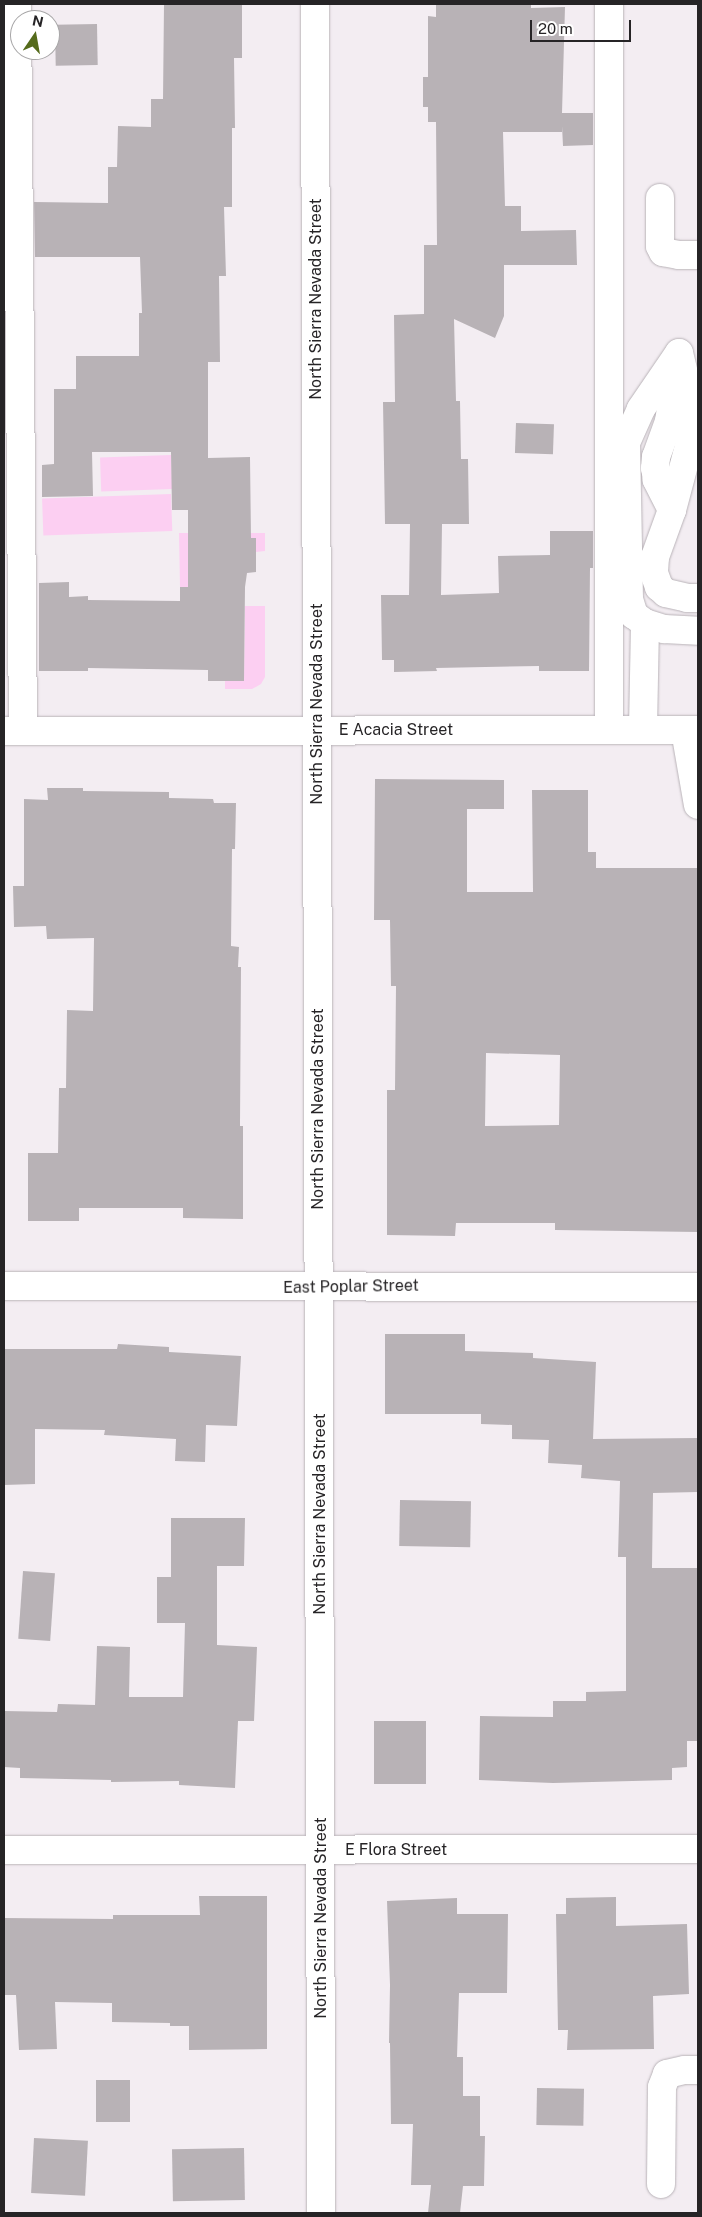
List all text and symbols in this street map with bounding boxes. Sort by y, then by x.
north arrow [10,10,60,60]
scale bar [532,10,633,42]
text: N [31,12,45,30]
text: 20 m [538,20,573,37]
street label: North Sierra Nevada Street [306,198,326,400]
street label: North Sierra Nevada Street [307,603,327,805]
street label: E Acacia Street [339,720,453,740]
street label: North Sierra Nevada Street [308,1008,328,1210]
street label: East Poplar Street [283,1276,419,1298]
street label: North Sierra Nevada Street [310,1413,330,1615]
street label: North Sierra Nevada Street [311,1817,331,2019]
street label: E Flora Street [345,1840,447,1860]

